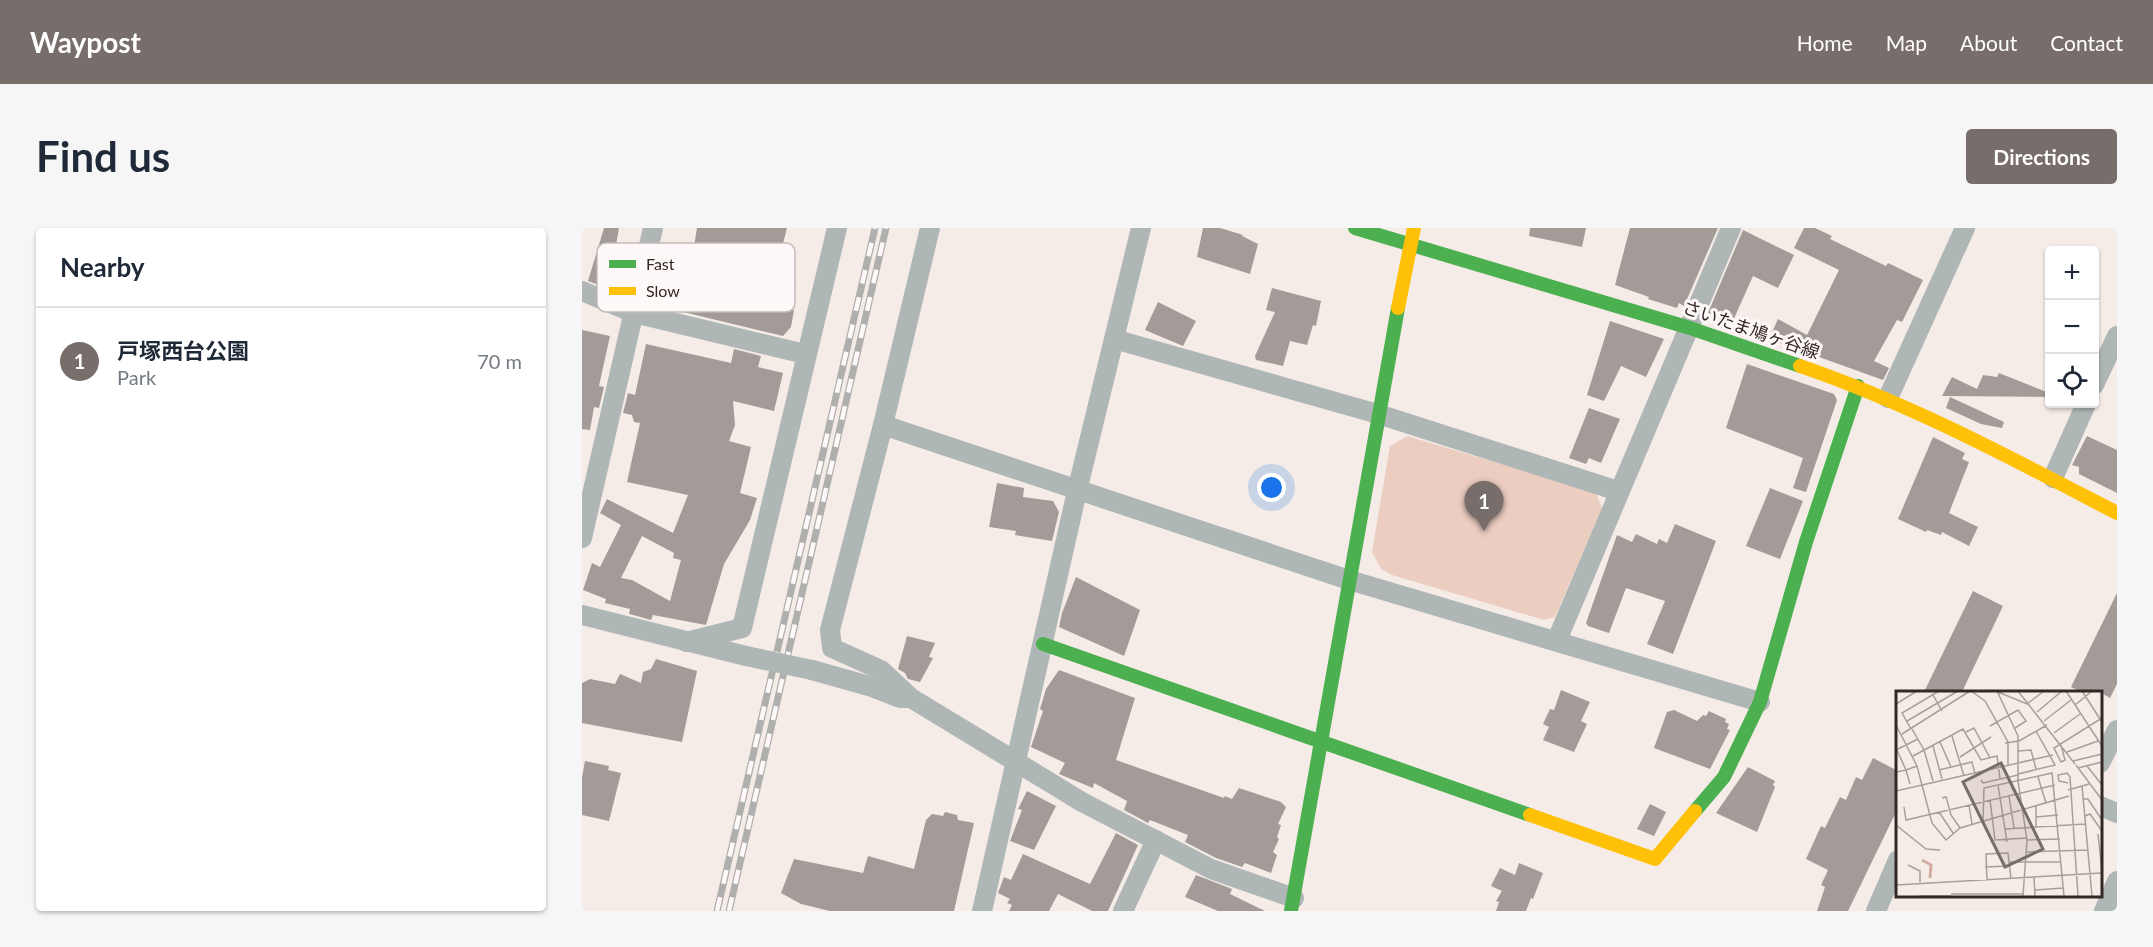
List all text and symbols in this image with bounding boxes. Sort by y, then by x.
text: Waypost [30,25,141,59]
text: Home [1797,30,1853,55]
text: Map [1886,30,1927,55]
text: About [1960,30,2017,55]
text: Contact [2050,30,2123,55]
button: Directions [1966,129,2117,184]
text: Find us [36,131,170,181]
legend [597,243,795,312]
map controls [2045,246,2099,408]
button: + [2045,246,2099,300]
text: Nearby [60,251,145,283]
text: Fast [646,254,675,273]
text: Slow [646,281,680,300]
street label: さいたま鳩ヶ谷線 [1680,295,1823,363]
button: − [2045,300,2099,354]
text: 戸塚西台公園 [117,337,249,364]
text: 1 [74,349,85,373]
text: 70 m [477,349,522,373]
button: locate [2045,354,2099,408]
text: Park [117,365,156,389]
your location [1257,473,1286,502]
pin: 1 [1464,482,1504,531]
inset map [1896,691,2102,896]

